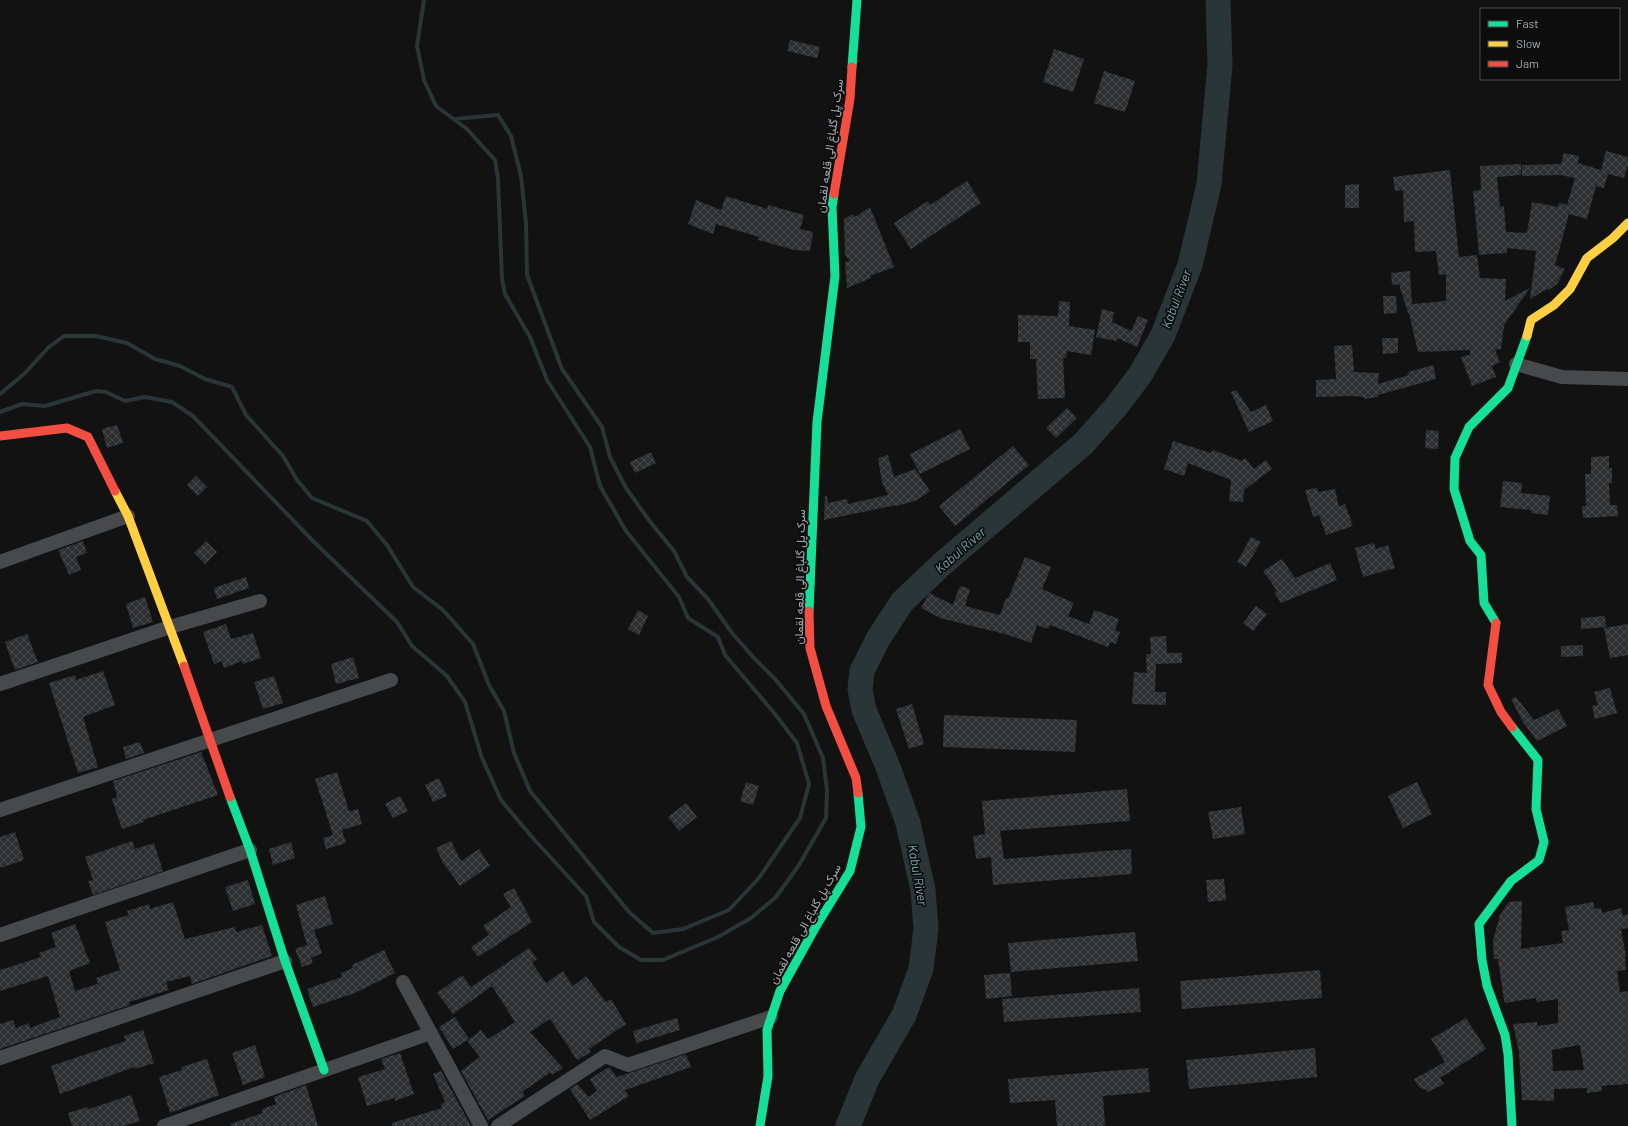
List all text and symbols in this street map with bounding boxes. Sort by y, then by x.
legend [1480,8,1620,80]
text: Fast [1516,16,1539,30]
text: Slow [1516,36,1541,50]
text: Jam [1516,56,1539,70]
street label: سرک پل گلباغ الی قلعه لقمان [813,78,848,214]
water label: Kabul River [1158,267,1195,331]
street label: سرک پل گلباغ الی قلعه لقمان [791,509,810,645]
water label: Kabul River [932,524,989,576]
water label: Kabul River [905,843,931,907]
street label: سرک پل گلباغ الی قلعه لقمان [765,861,846,987]

